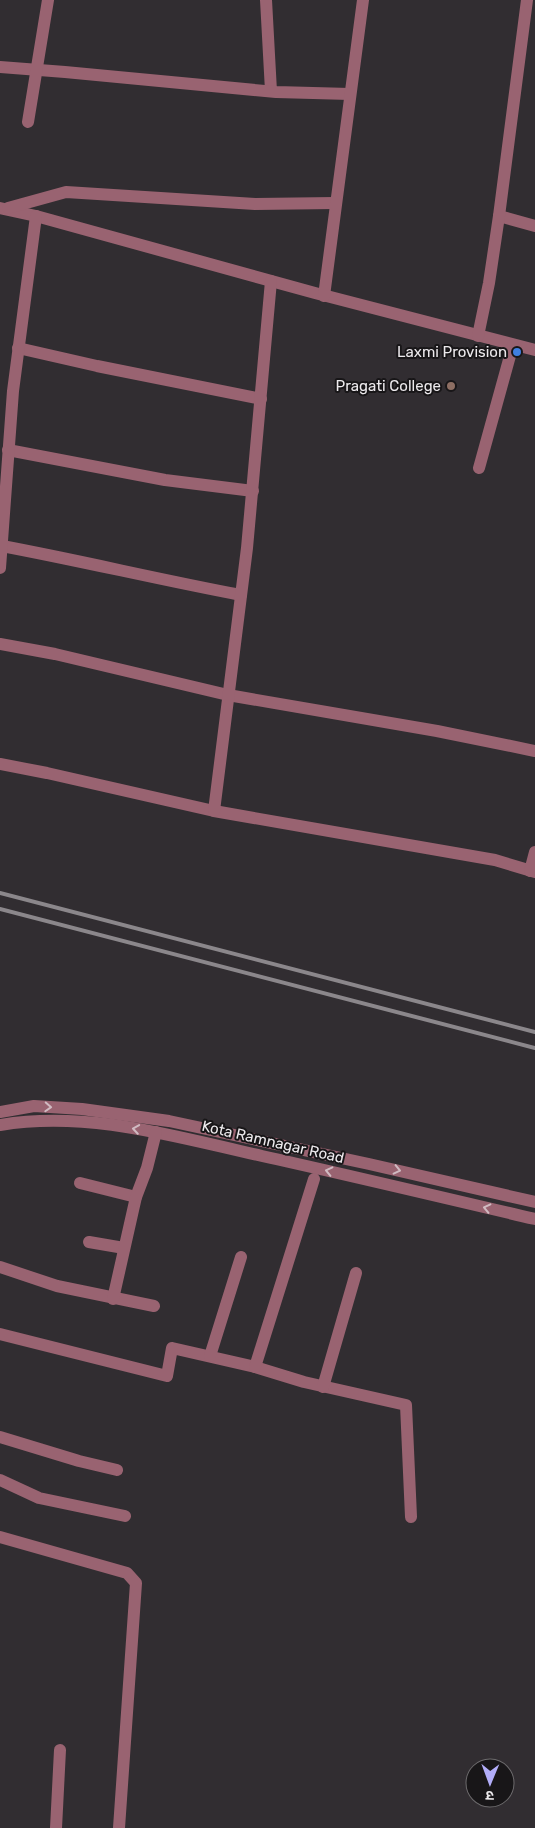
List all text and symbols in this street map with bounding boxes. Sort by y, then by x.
place label: Laxmi Provision [397,343,507,361]
marker: Laxmi Provision [511,346,523,358]
place label: Pragati College [336,377,441,395]
marker: Pragati College [445,380,457,392]
one-way arrow [45,1102,53,1113]
street label: Kota Ramnagar Road [200,1117,346,1167]
one-way arrow [132,1124,140,1135]
one-way arrow [393,1164,402,1175]
one-way arrow [325,1166,334,1177]
one-way arrow [483,1203,492,1214]
north arrow [465,1758,515,1808]
text: उ [485,1787,494,1804]

